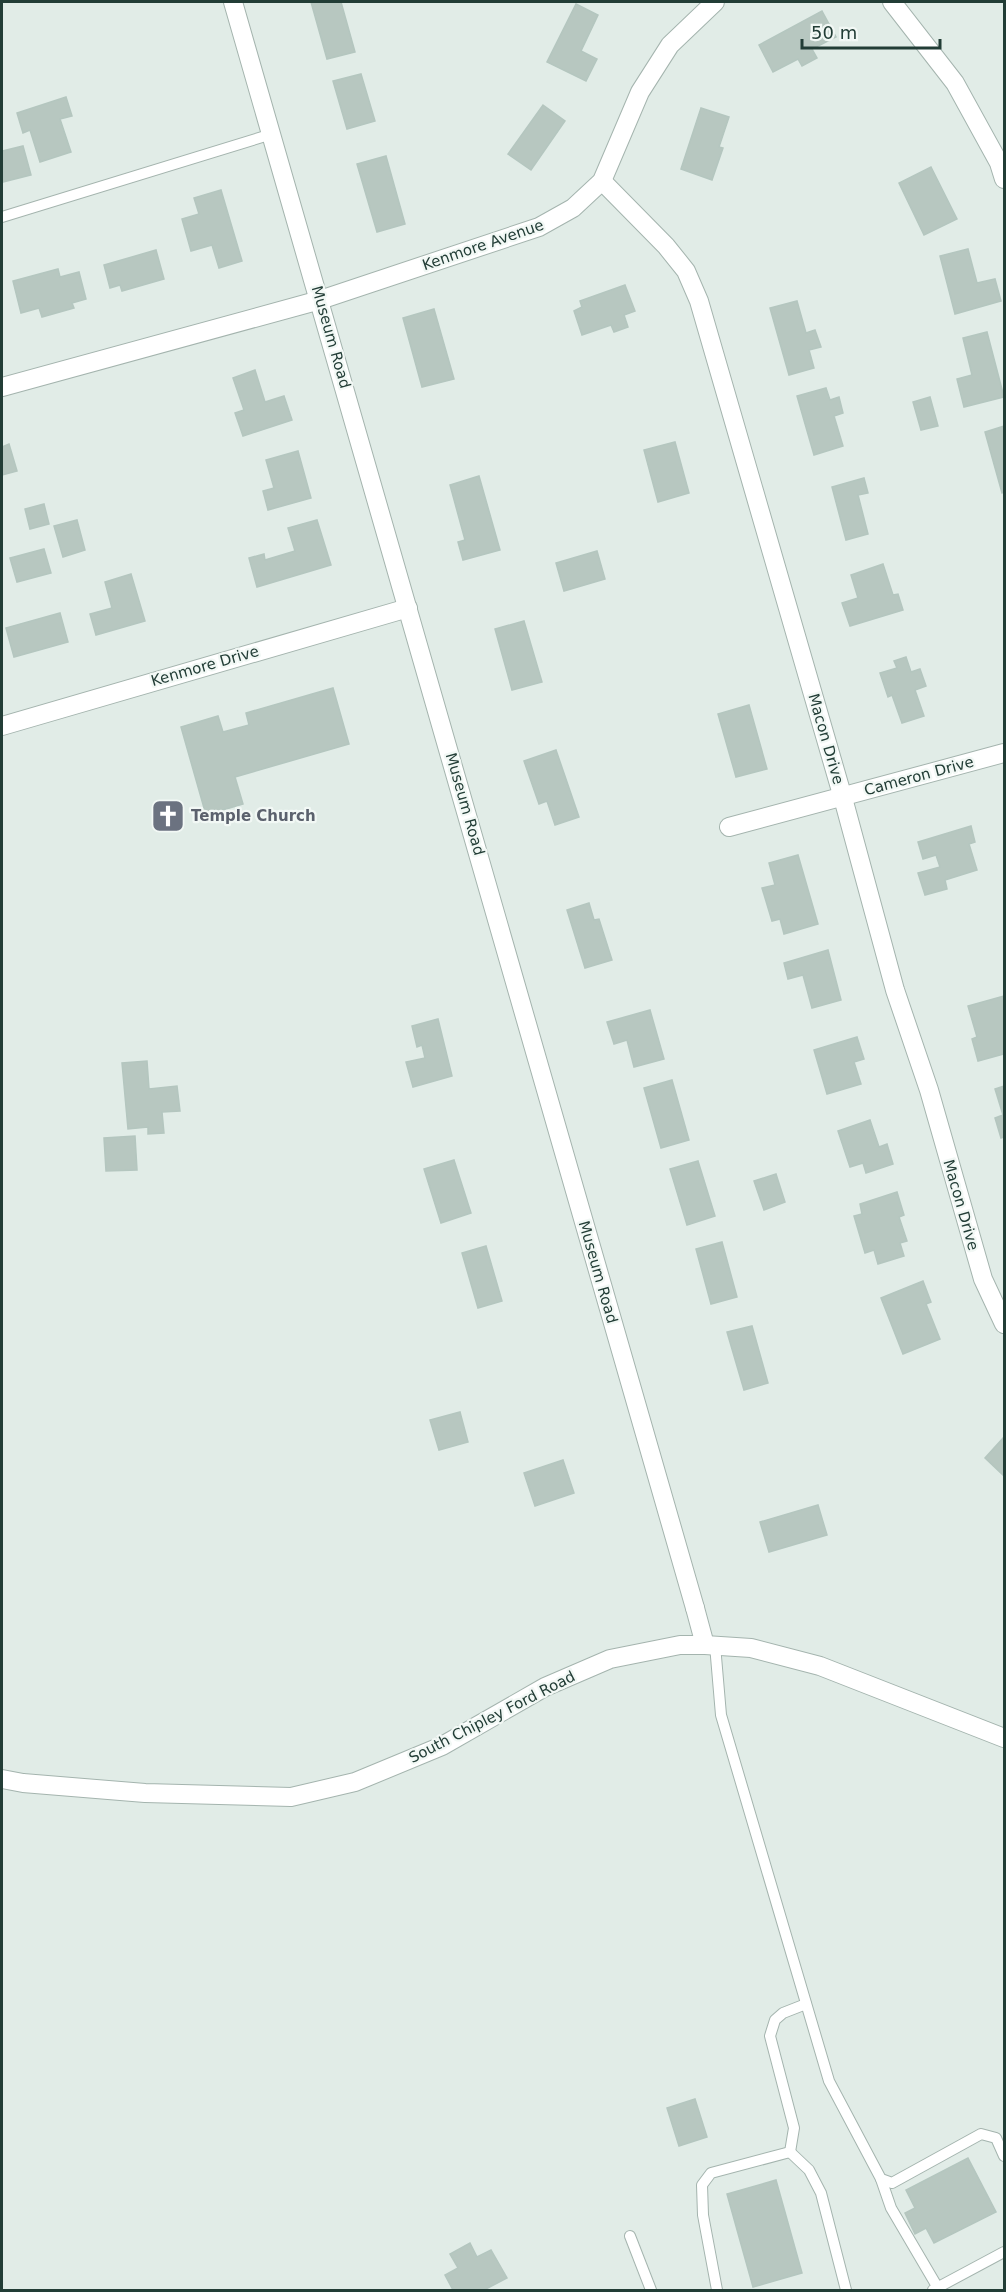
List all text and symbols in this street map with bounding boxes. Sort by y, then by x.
scale bar [802,12,940,50]
text: 50 m [811,22,857,43]
street label: Kenmore Avenue [420,216,546,274]
street label: Museum Road [308,284,354,390]
street label: Kenmore Drive [149,642,261,690]
street label: Macon Drive [804,691,848,787]
street label: Museum Road [442,751,488,857]
street label: Cameron Drive [862,753,976,799]
church icon: Temple Church [150,798,186,834]
place label: Temple Church [191,807,316,825]
street label: Macon Drive [939,1157,983,1253]
street label: Museum Road [575,1219,621,1325]
street label: South Chipley Ford Road [406,1667,578,1767]

